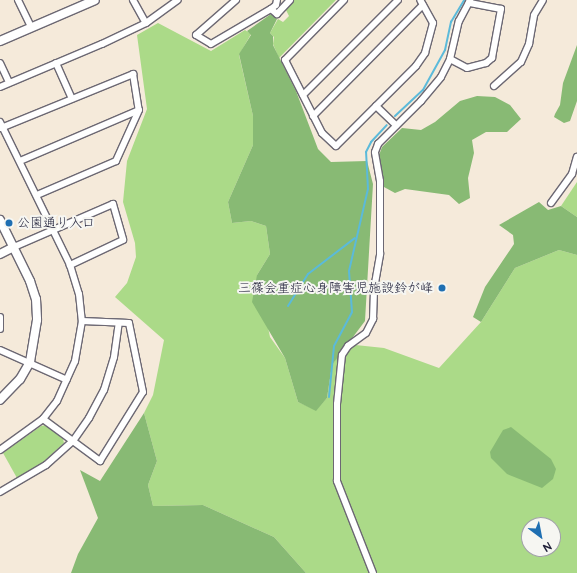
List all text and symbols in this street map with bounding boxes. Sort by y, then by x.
place label: 公園通り入口 [17,215,95,231]
marker: 公園通り入口 [4,218,14,228]
place label: 三篠会重症心身障害児施設鈴が峰 [238,280,433,296]
marker: 三篠会重症心身障害児施設鈴が峰 [436,282,448,294]
north arrow [521,517,561,557]
text: N [540,539,554,555]

